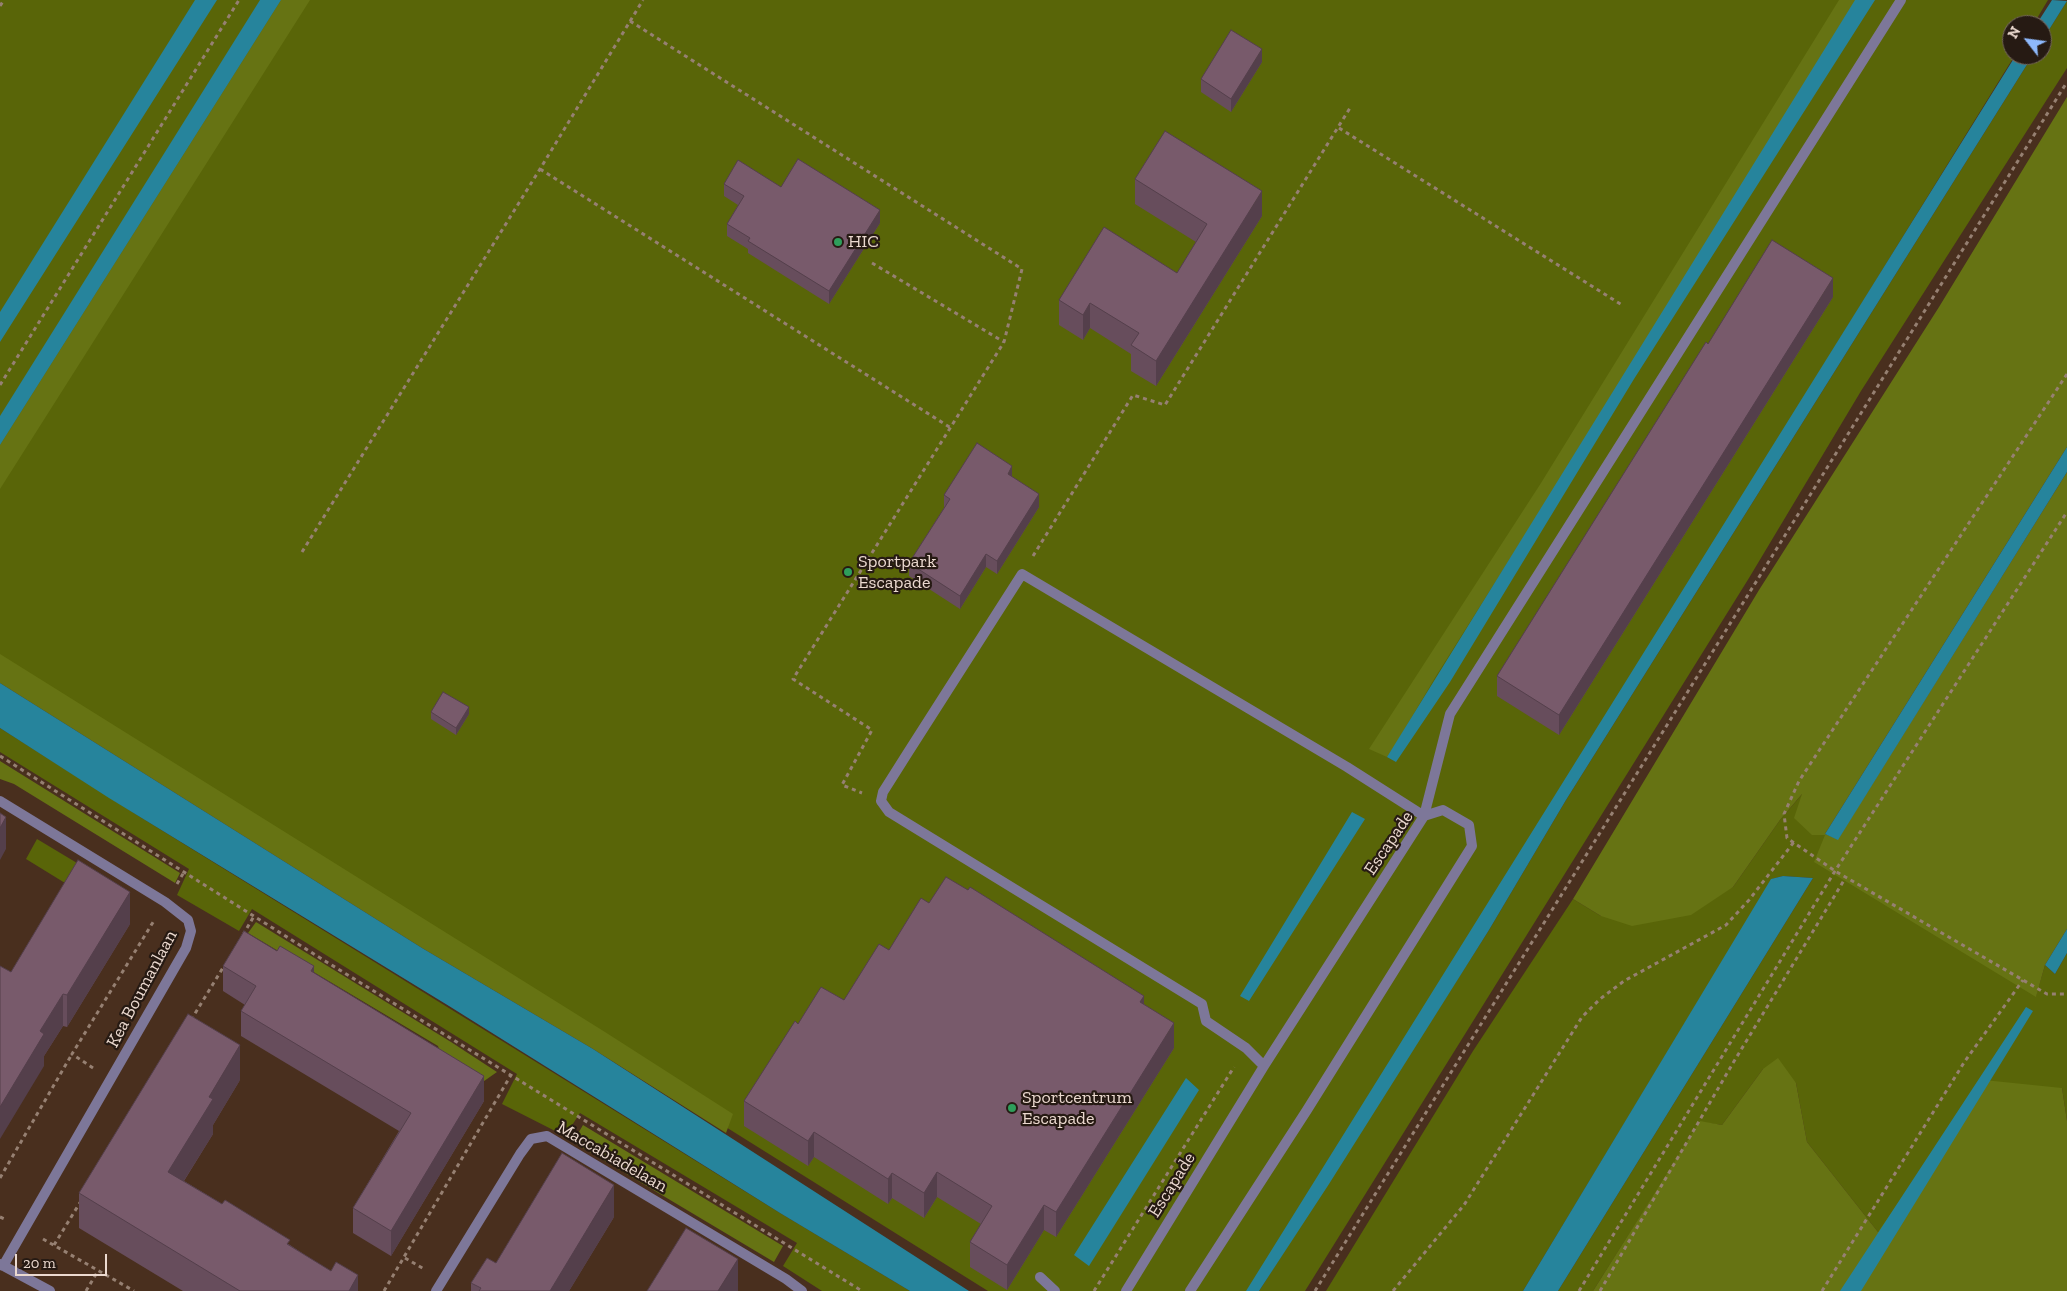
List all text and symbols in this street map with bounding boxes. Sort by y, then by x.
north arrow [2002,15,2052,65]
text: N [2004,24,2024,42]
place label: HIC [848,231,879,253]
marker: HIC [832,236,844,248]
place label: Sportpark Escapade [858,551,936,594]
marker: Sportpark Escapade [842,566,854,578]
street label: Escapade [1360,807,1418,879]
street label: Kea Boumanlaan [102,927,182,1051]
place label: Sportcentrum Escapade [1022,1087,1132,1130]
marker: Sportcentrum Escapade [1006,1102,1018,1114]
street label: Maccabiadelaan [553,1117,671,1197]
street label: Escapade [1144,1149,1200,1221]
scale bar [18,1244,110,1276]
text: 20 m [23,1254,56,1272]

